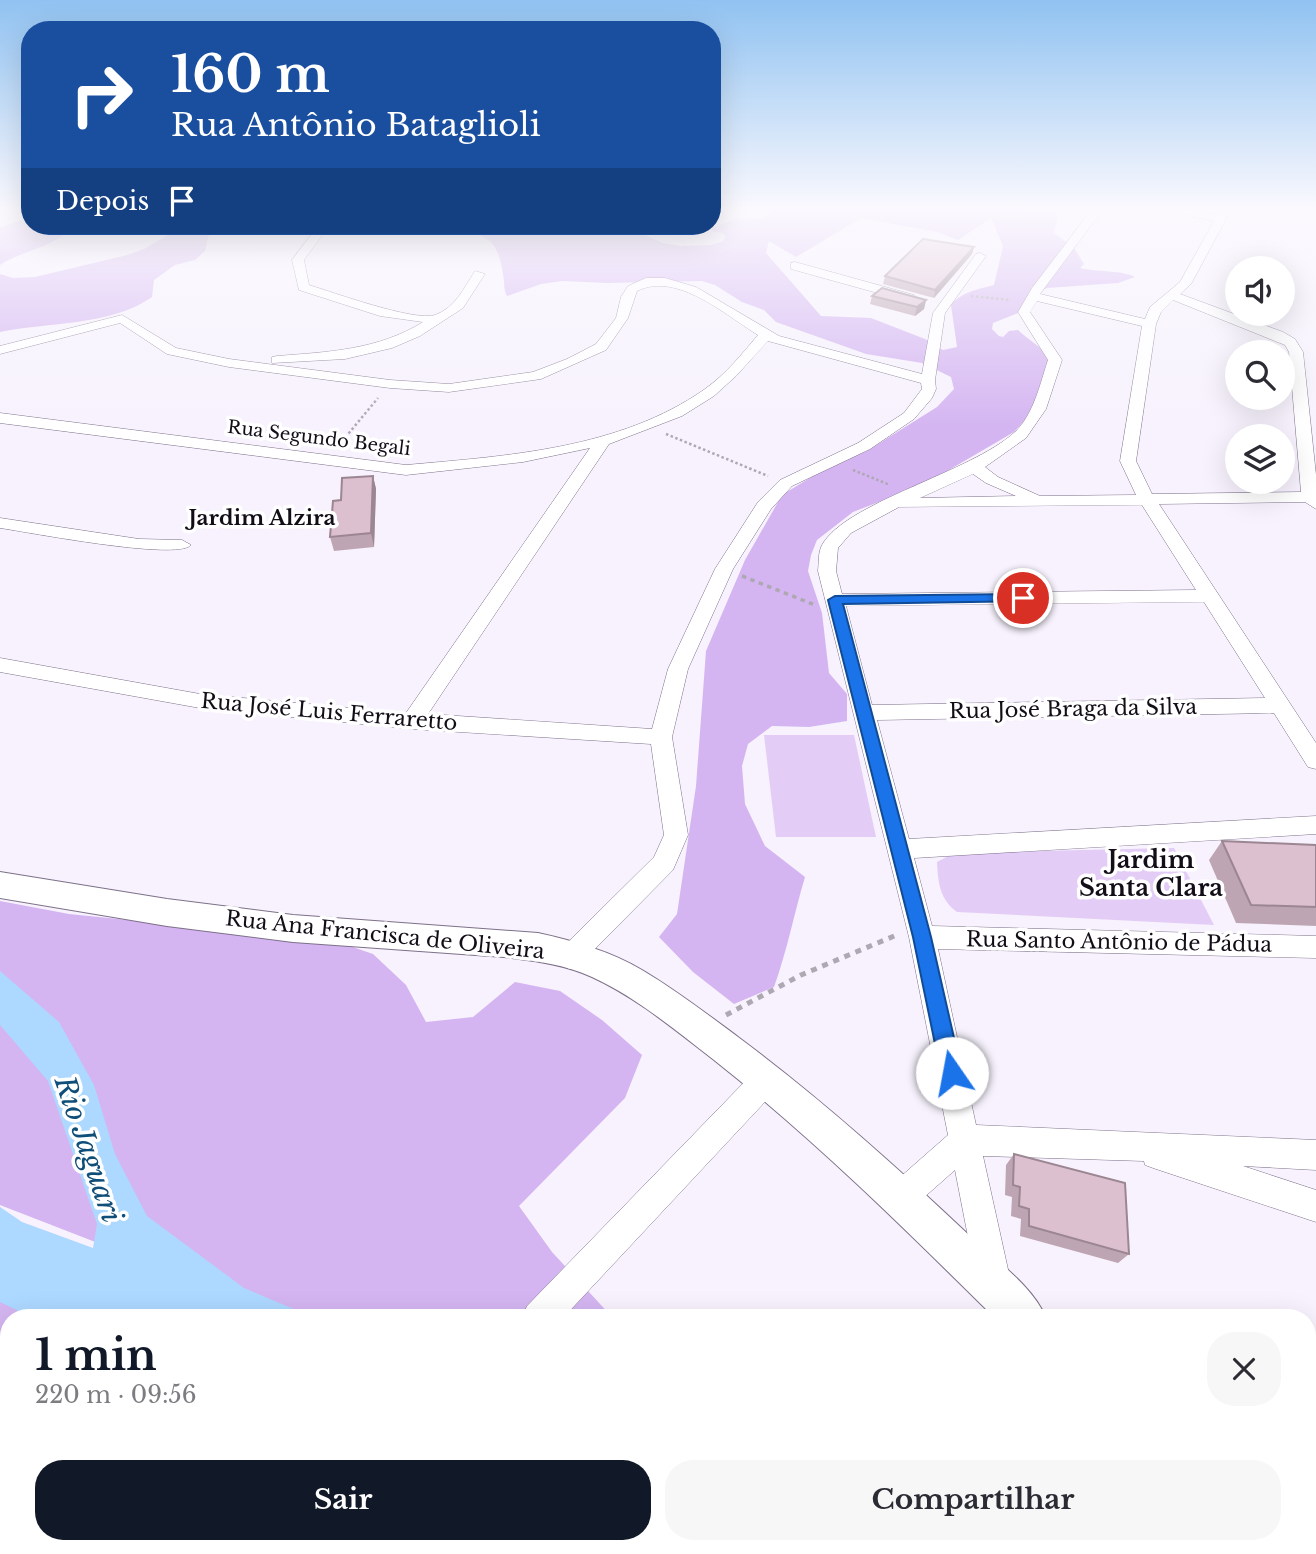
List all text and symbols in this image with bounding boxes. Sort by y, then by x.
text: 160 m [171,44,330,105]
icon: right [56,49,147,140]
text: Rua Antônio Bataglioli [171,105,541,145]
icon: arrive [163,182,201,220]
text: Depois [56,185,149,217]
map controls [1225,256,1295,494]
button: sound [1225,256,1295,326]
button: search [1225,340,1295,410]
street label: Rua Segundo Begali [226,416,412,460]
button: layers [1225,424,1295,494]
district label: Jardim Alzira [185,505,335,531]
pin [993,568,1053,628]
icon: arrive [1004,579,1042,617]
street label: Rua José Luis Ferraretto [200,688,458,736]
street label: Rua José Braga da Silva [949,694,1198,724]
district label: Jardim Santa Clara [1079,845,1223,902]
street label: Rua Ana Francisca de Oliveira [224,905,546,965]
street label: Rua Santo Antônio de Pádua [966,926,1273,958]
position arrow [915,1036,989,1110]
water label: Rio Jaguari [46,1070,130,1227]
text: 1 min [35,1329,157,1381]
button: close [1207,1332,1281,1406]
text: 220 m · 09:56 [35,1381,196,1409]
button: Sair [35,1460,651,1540]
button: Compartilhar [665,1460,1281,1540]

